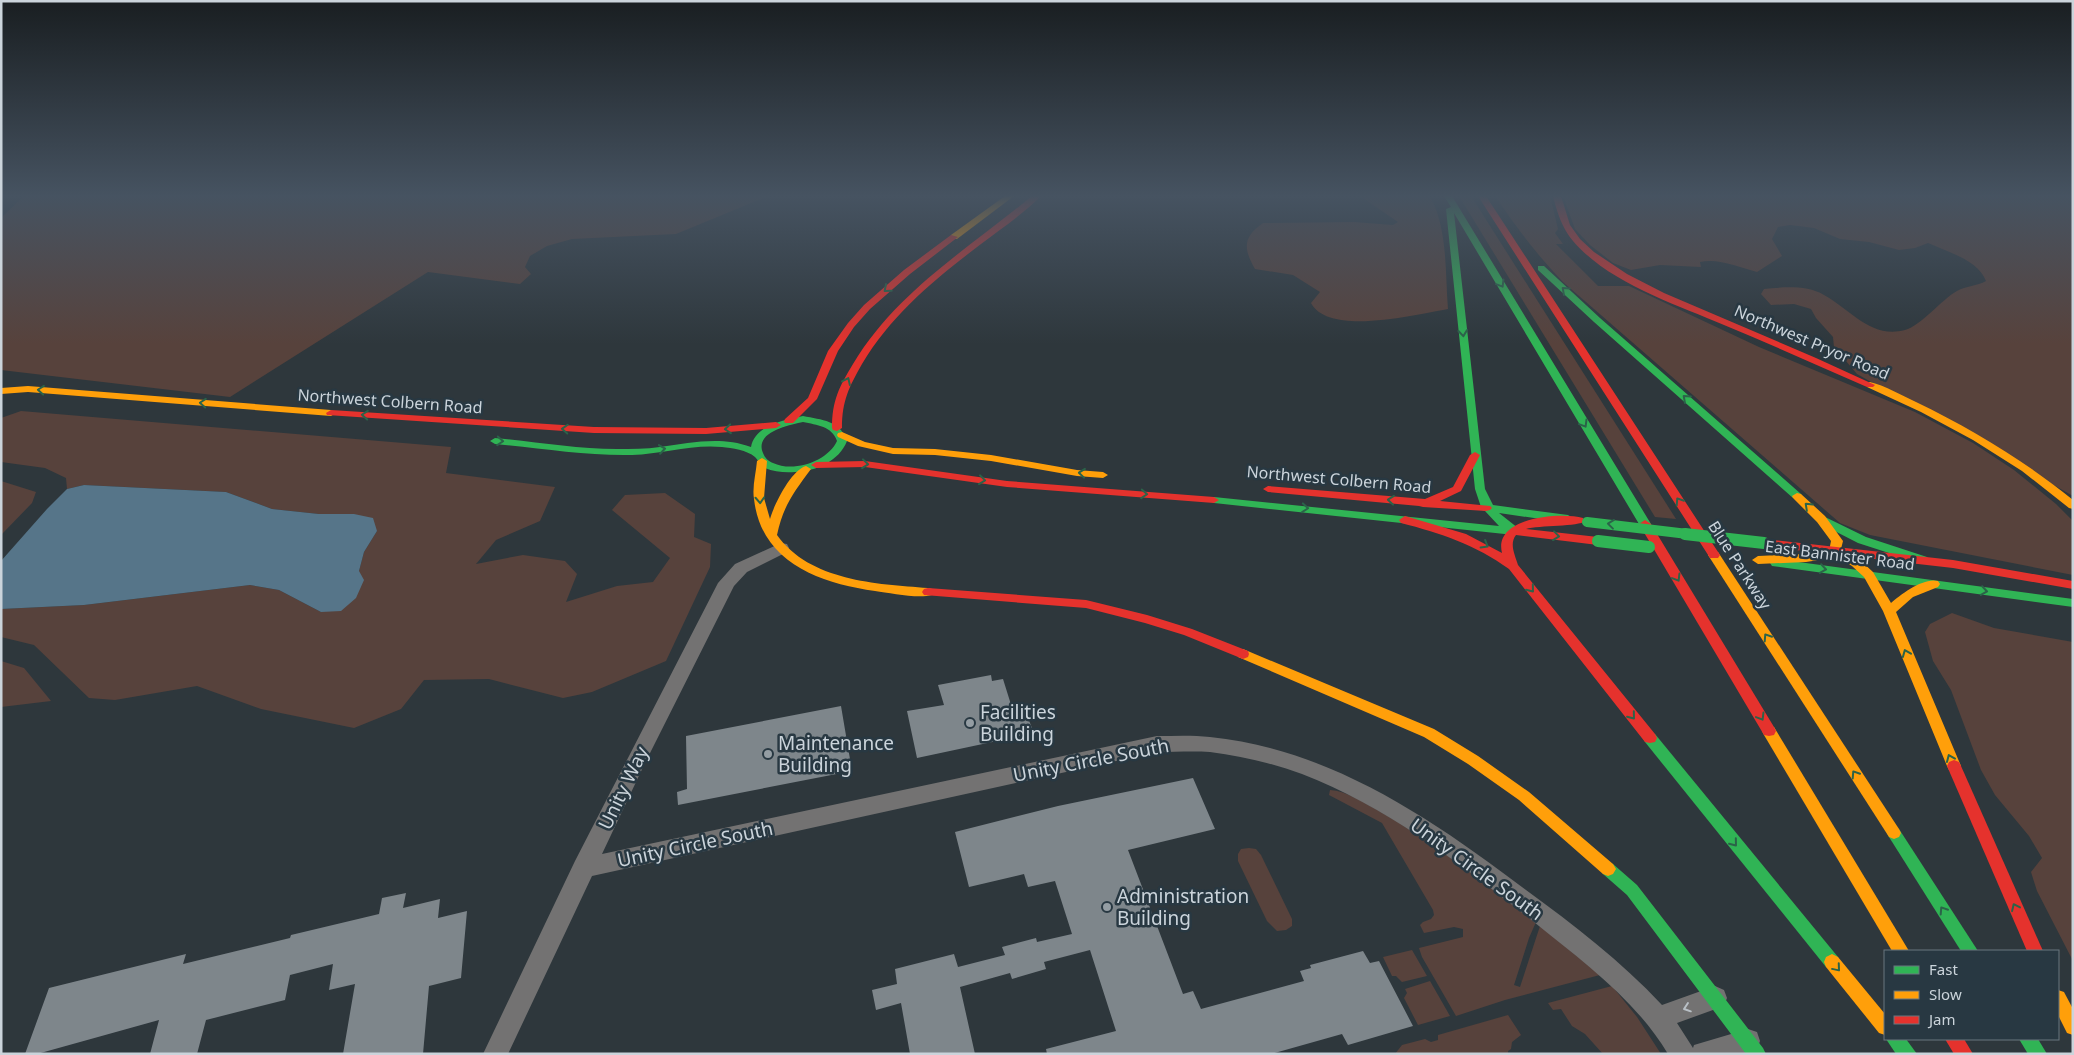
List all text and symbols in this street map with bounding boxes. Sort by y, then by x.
one-way arrow [1494,279,1504,288]
one-way arrow [884,283,893,292]
one-way arrow [1561,287,1570,296]
street label: Northwest Pryor Road [1731,299,1893,385]
one-way arrow [1457,329,1468,337]
one-way arrow [841,378,851,387]
street label: Northwest Colbern Road [297,384,483,418]
one-way arrow [37,385,45,396]
one-way arrow [1682,395,1691,404]
one-way arrow [199,398,207,409]
one-way arrow [361,410,369,421]
one-way arrow [1578,418,1588,427]
one-way arrow [561,423,569,434]
one-way arrow [723,423,731,434]
one-way arrow [496,436,504,447]
one-way arrow [658,444,666,455]
one-way arrow [861,458,869,469]
street label: Northwest Colbern Road [1246,460,1432,498]
one-way arrow [1078,468,1086,479]
one-way arrow [977,475,986,485]
one-way arrow [1140,488,1148,499]
one-way arrow [1386,495,1394,506]
one-way arrow [755,496,766,504]
one-way arrow [1676,497,1685,506]
one-way arrow [1302,503,1310,514]
one-way arrow [1804,503,1813,512]
street label: Blue Parkway [1703,517,1777,614]
one-way arrow [1607,519,1615,530]
one-way arrow [1552,530,1560,541]
street label: East Bannister Road [1764,535,1916,575]
one-way arrow [1479,539,1488,549]
one-way arrow [1820,563,1828,574]
one-way arrow [1670,572,1680,581]
one-way arrow [1525,583,1534,592]
one-way arrow [1980,585,1989,595]
one-way arrow [1764,634,1773,643]
one-way arrow [1902,649,1913,658]
place label: Facilities Building [980,699,1056,747]
one-way arrow [1627,710,1635,719]
one-way arrow [1754,712,1764,721]
marker: Facilities Building [964,717,976,729]
place label: Maintenance Building [778,730,894,778]
street label: Unity Circle South [1011,732,1171,788]
street label: Unity Way [592,742,654,834]
marker: Maintenance Building [762,748,774,760]
one-way arrow [1945,754,1956,763]
one-way arrow [1852,770,1862,779]
street label: Unity Circle South [1405,812,1549,926]
street label: Unity Circle South [615,815,775,873]
one-way arrow [1728,837,1736,846]
place label: Administration Building [1117,883,1249,931]
marker: Administration Building [1101,901,1113,913]
one-way arrow [2011,903,2021,912]
one-way arrow [1940,907,1950,916]
legend [1884,950,2059,1040]
text: Fast [1929,959,1958,979]
one-way arrow [1831,962,1839,971]
text: Slow [1929,984,1962,1004]
one-way arrow [1683,1002,1691,1012]
text: Jam [1927,1009,1956,1029]

